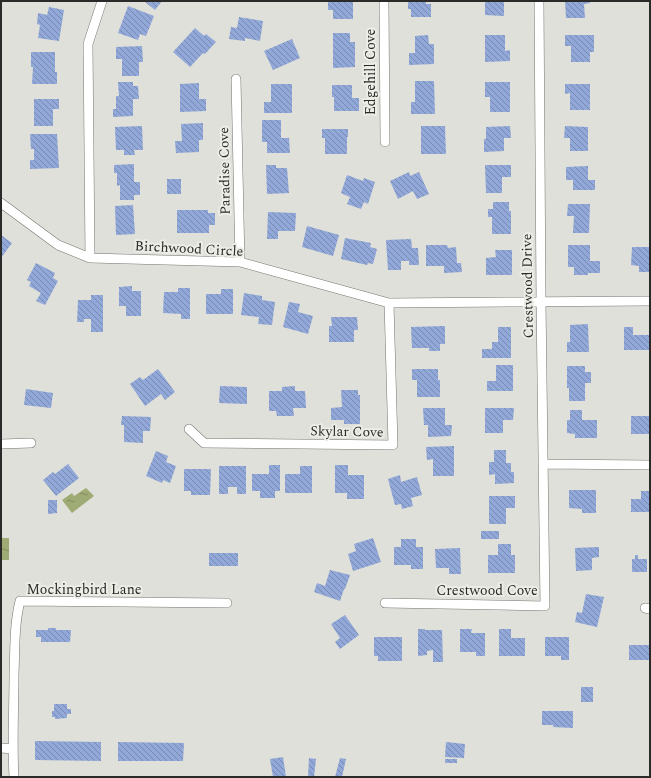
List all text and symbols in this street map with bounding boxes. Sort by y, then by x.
street label: Edgehill Cove [360,28,381,115]
street label: Paradise Cove [213,127,236,215]
street label: Crestwood Drive [516,233,539,339]
street label: Birchwood Circle [134,235,244,262]
street label: Skylar Cove [310,420,384,443]
street label: Mockingbird Lane [26,579,142,600]
street label: Crestwood Cove [436,580,538,601]

